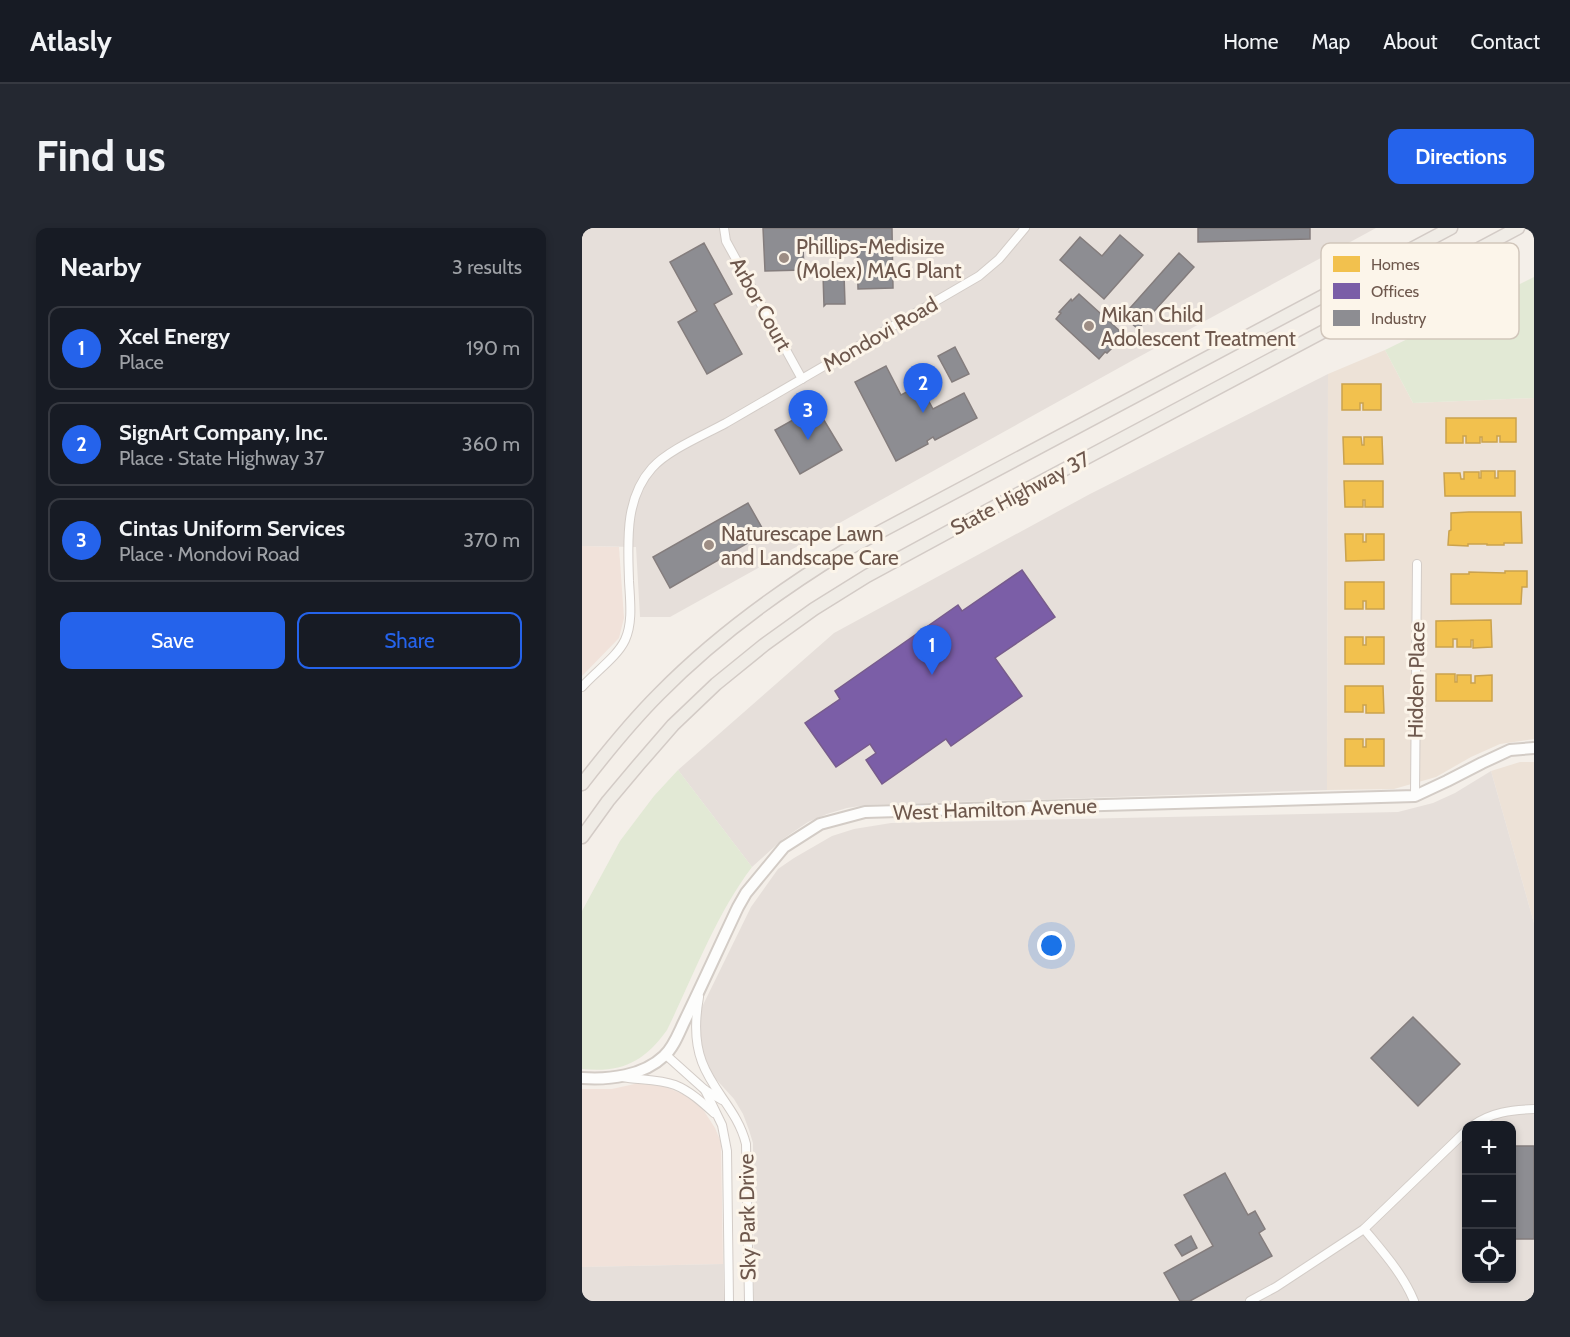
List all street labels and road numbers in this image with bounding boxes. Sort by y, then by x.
street label: Arbor Court [725,253,797,355]
street label: Mondovi Road [818,291,942,377]
street label: State Highway 37 [946,446,1094,540]
street label: Hidden Place [1402,621,1430,739]
street label: West Hamilton Avenue [892,793,1098,825]
street label: Sky Park Drive [733,1153,761,1280]

